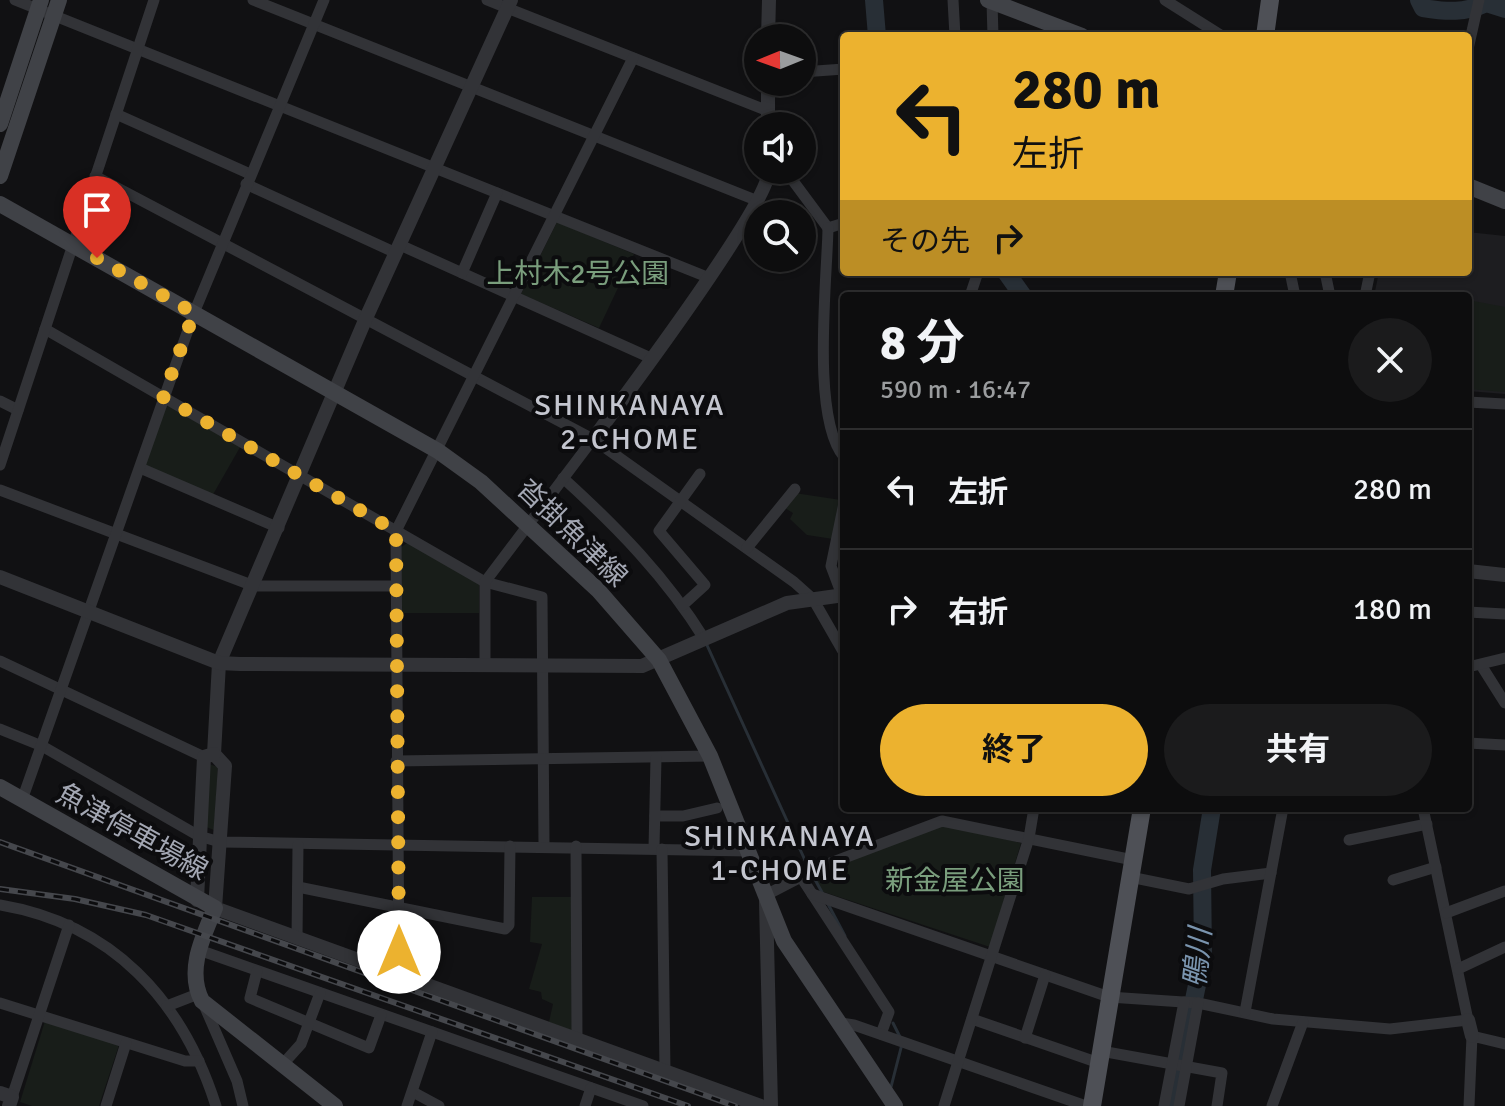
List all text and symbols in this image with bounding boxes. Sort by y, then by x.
north arrow [744,24,816,96]
map controls [744,24,816,272]
text: 280 m [1012,55,1160,124]
icon: left [880,64,984,168]
button: sound [744,112,816,184]
text: 左折 [1012,132,1084,177]
pin [63,176,131,258]
icon: arrive [75,188,119,232]
button: search [744,200,816,272]
icon: right [986,216,1030,260]
text: その先 [880,223,970,260]
park label: 上村木2号公園 [486,257,670,291]
text: 8 分 [880,314,964,373]
button: close [1348,318,1432,402]
text: 590 m · 16:47 [880,374,1031,406]
district label: SHINKANAYA 2-CHOME [534,387,726,458]
icon: left [880,467,924,511]
text: 280 m [1353,471,1432,508]
street label: 沓掛魚津線 [510,472,634,594]
text: 左折 [948,474,1008,511]
icon: right [880,587,924,631]
text: 180 m [1353,591,1432,628]
text: 右折 [948,594,1008,631]
button: 終了 [880,704,1148,796]
button: 共有 [1164,704,1432,796]
street label: 魚津停車場線 [50,776,214,888]
district label: SHINKANAYA 1-CHOME [684,818,876,889]
park label: 新金屋公園 [885,864,1025,898]
position arrow [357,910,441,994]
water label: 鴨川 [1176,923,1220,990]

